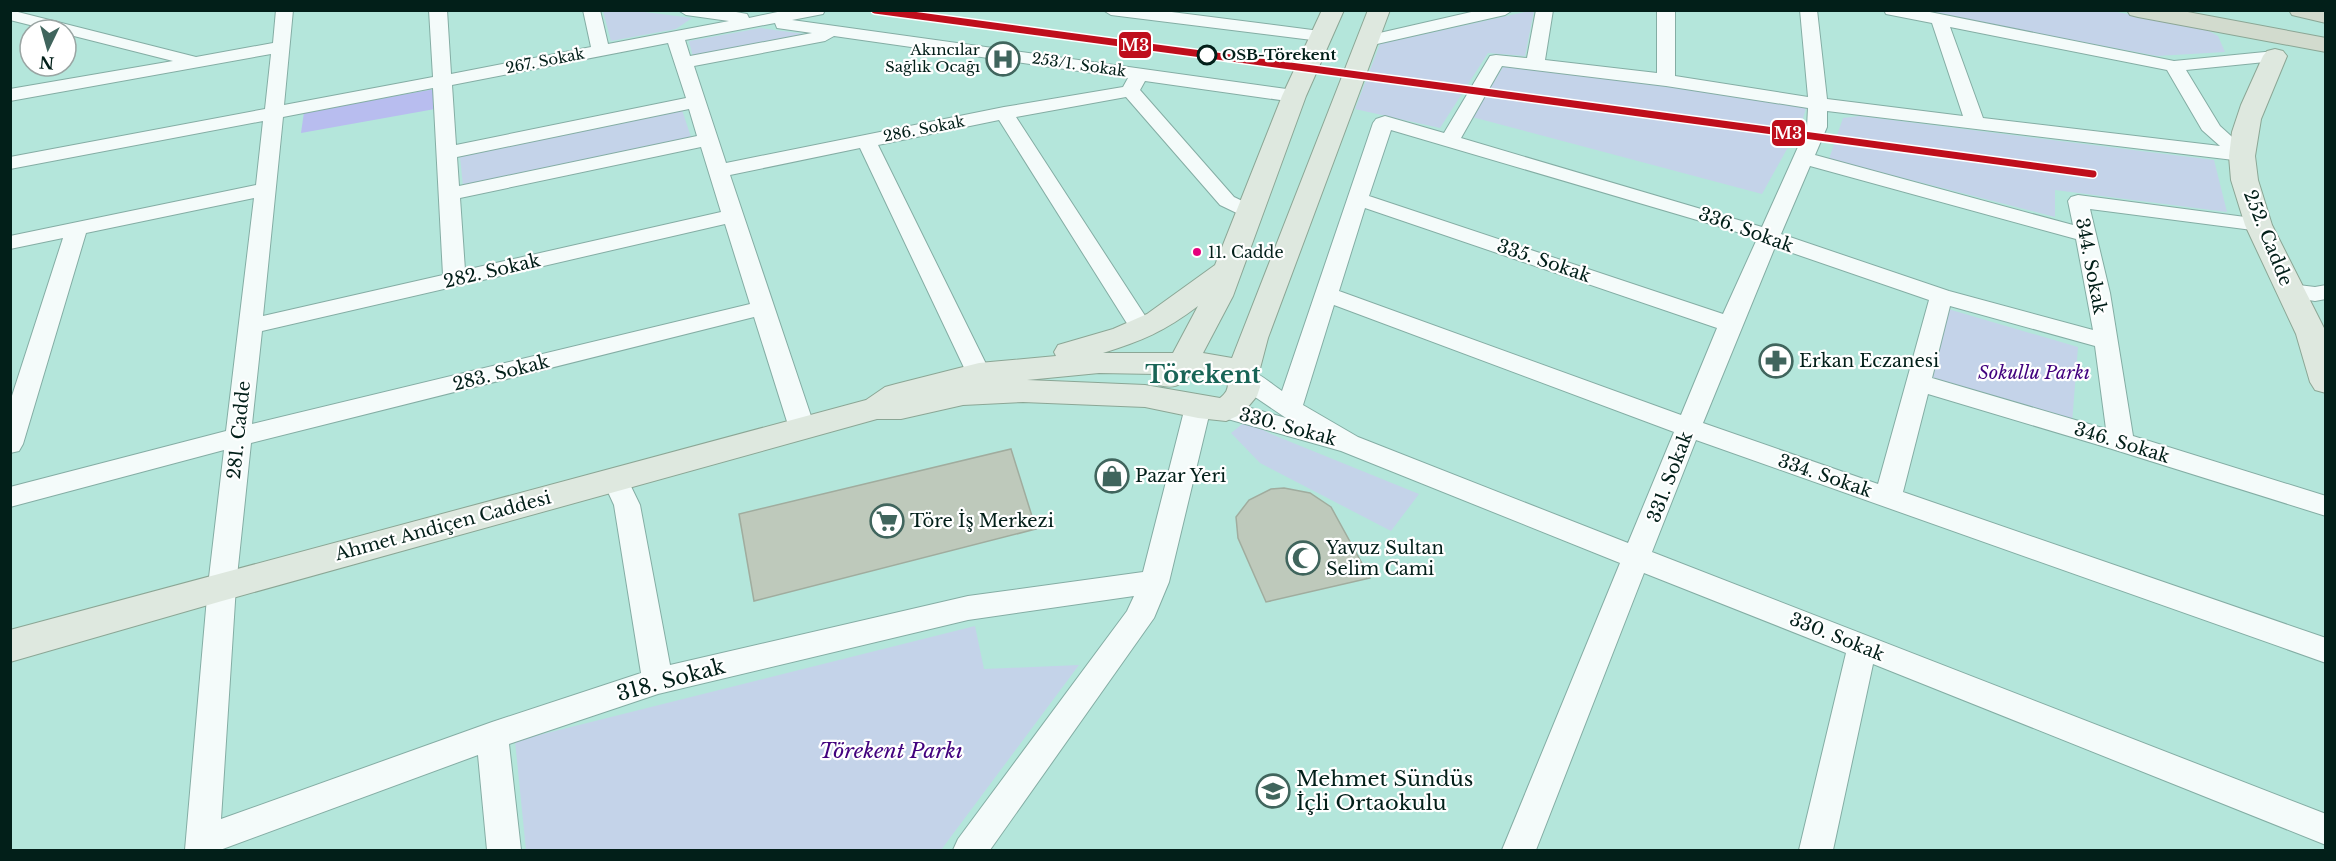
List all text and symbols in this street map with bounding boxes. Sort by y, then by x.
north arrow [18,18,78,78]
line badge: M3 [1118,31,1152,59]
text: M3 [1121,35,1149,55]
place label: Akıncılar Sağlık Ocağı [885,40,981,76]
hospital icon: Akıncılar Sağlık Ocağı [985,41,1021,77]
street label: 267. Sokak [504,43,587,77]
marker: OSB-Törekent [1197,45,1217,65]
place label: OSB-Törekent [1222,45,1336,64]
street label: 253/1. Sokak [1031,48,1128,81]
text: N [38,52,55,74]
street label: 286. Sokak [882,111,967,146]
line badge: M3 [1771,119,1806,147]
text: M3 [1774,123,1802,143]
street label: 252. Cadde [2239,187,2297,289]
street label: 336. Sokak [1696,203,1796,257]
street label: 344. Sokak [2071,216,2111,316]
street label: 335. Sokak [1494,235,1594,287]
place label: 11. Cadde [1208,242,1284,262]
marker: 11. Cadde [1191,246,1203,258]
street label: 282. Sokak [442,249,542,293]
pharmacy icon: Erkan Eczanesi [1758,343,1794,379]
street label: 283. Sokak [451,350,551,396]
place label: Erkan Eczanesi [1799,350,1939,372]
district label: Törekent [1145,360,1262,389]
park label: Sokullu Parkı [1978,362,2090,384]
street label: 281. Cadde [223,380,255,480]
street label: 330. Sokak [1237,403,1339,451]
street label: 346. Sokak [2072,418,2172,468]
street label: 331. Sokak [1643,428,1697,526]
street label: 334. Sokak [1775,450,1875,502]
shop icon: Pazar Yeri [1094,458,1130,494]
place label: Pazar Yeri [1135,465,1226,487]
street label: Ahmet Andiçen Caddesi [332,487,553,566]
supermarket icon: Töre İş Merkezi [869,503,905,539]
place label: Töre İş Merkezi [910,509,1054,532]
place label: Yavuz Sultan Selim Cami [1325,537,1444,580]
mosque icon: Yavuz Sultan Selim Cami [1285,540,1321,576]
street label: 330. Sokak [1786,608,1888,666]
street label: 318. Sokak [614,653,728,707]
park label: Törekent Parkı [819,738,963,764]
place label: Mehmet Sündüs İçli Ortaokulu [1296,766,1473,816]
school or university icon: Mehmet Sündüs İçli Ortaokulu [1255,773,1291,809]

